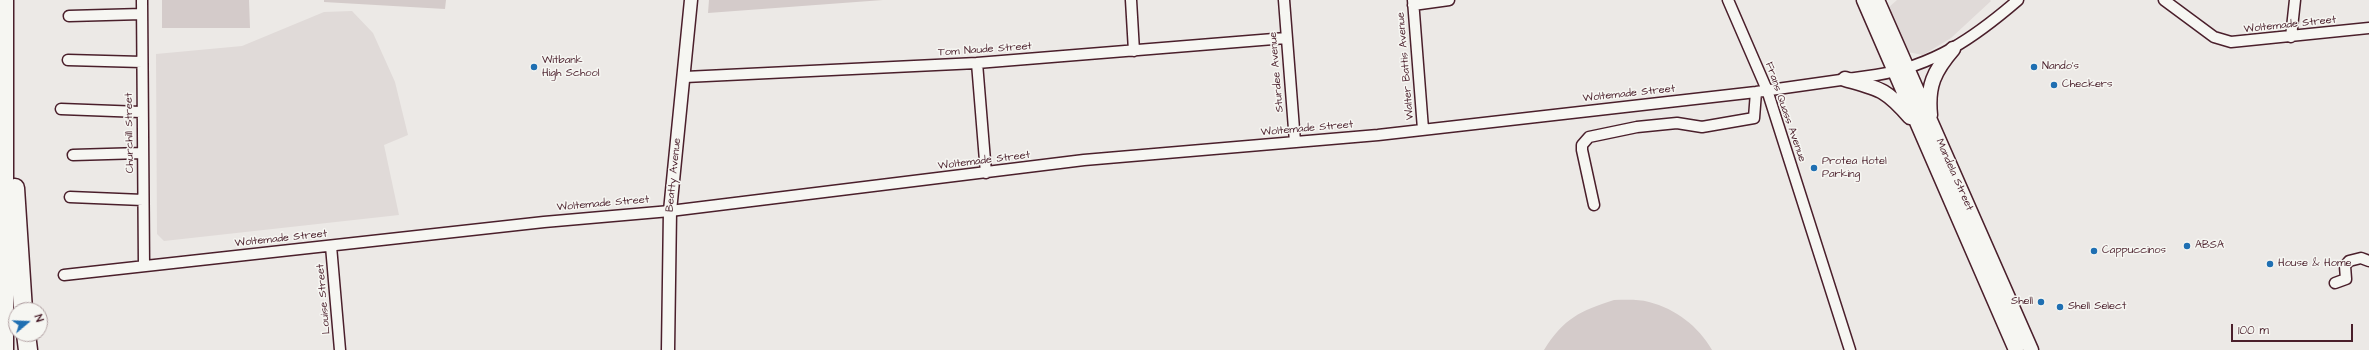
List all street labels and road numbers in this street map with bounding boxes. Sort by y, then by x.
street label: Walter Battis Avenue [1395,12,1417,120]
street label: Woltemade Street [2243,14,2337,36]
street label: Sturdee Avenue [1267,31,1287,113]
street label: Tom Naude Street [938,40,1032,60]
street label: Frans Quass Avenue [1762,60,1808,164]
street label: Woltemade Street [1582,83,1676,105]
street label: Churchill Street [123,93,137,173]
street label: Woltemade Street [1260,118,1354,140]
street label: Beatty Avenue [664,137,684,213]
street label: Mandela Street [1932,137,1976,213]
street label: Woltemade Street [937,149,1031,173]
street label: Woltemade Street [556,193,650,215]
street label: Woltemade Street [234,228,328,250]
street label: Louise Street [314,263,334,335]

